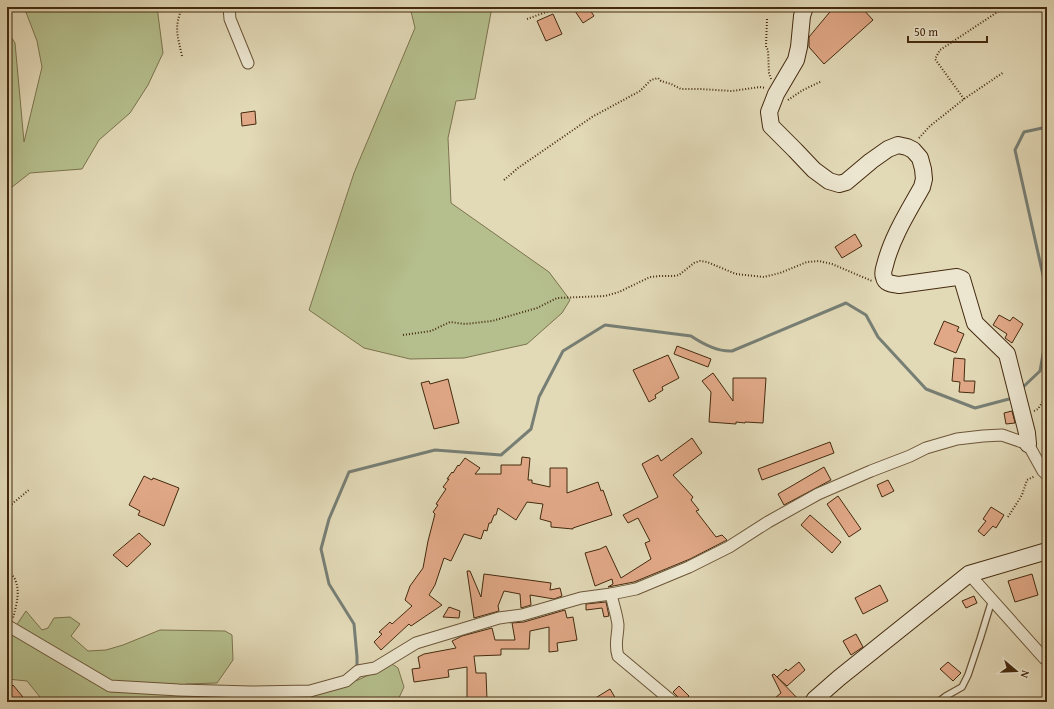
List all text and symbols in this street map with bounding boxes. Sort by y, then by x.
scale bar [908,18,987,44]
text: 50 m [914,23,938,40]
north arrow [996,651,1036,691]
text: N [1016,668,1034,681]

